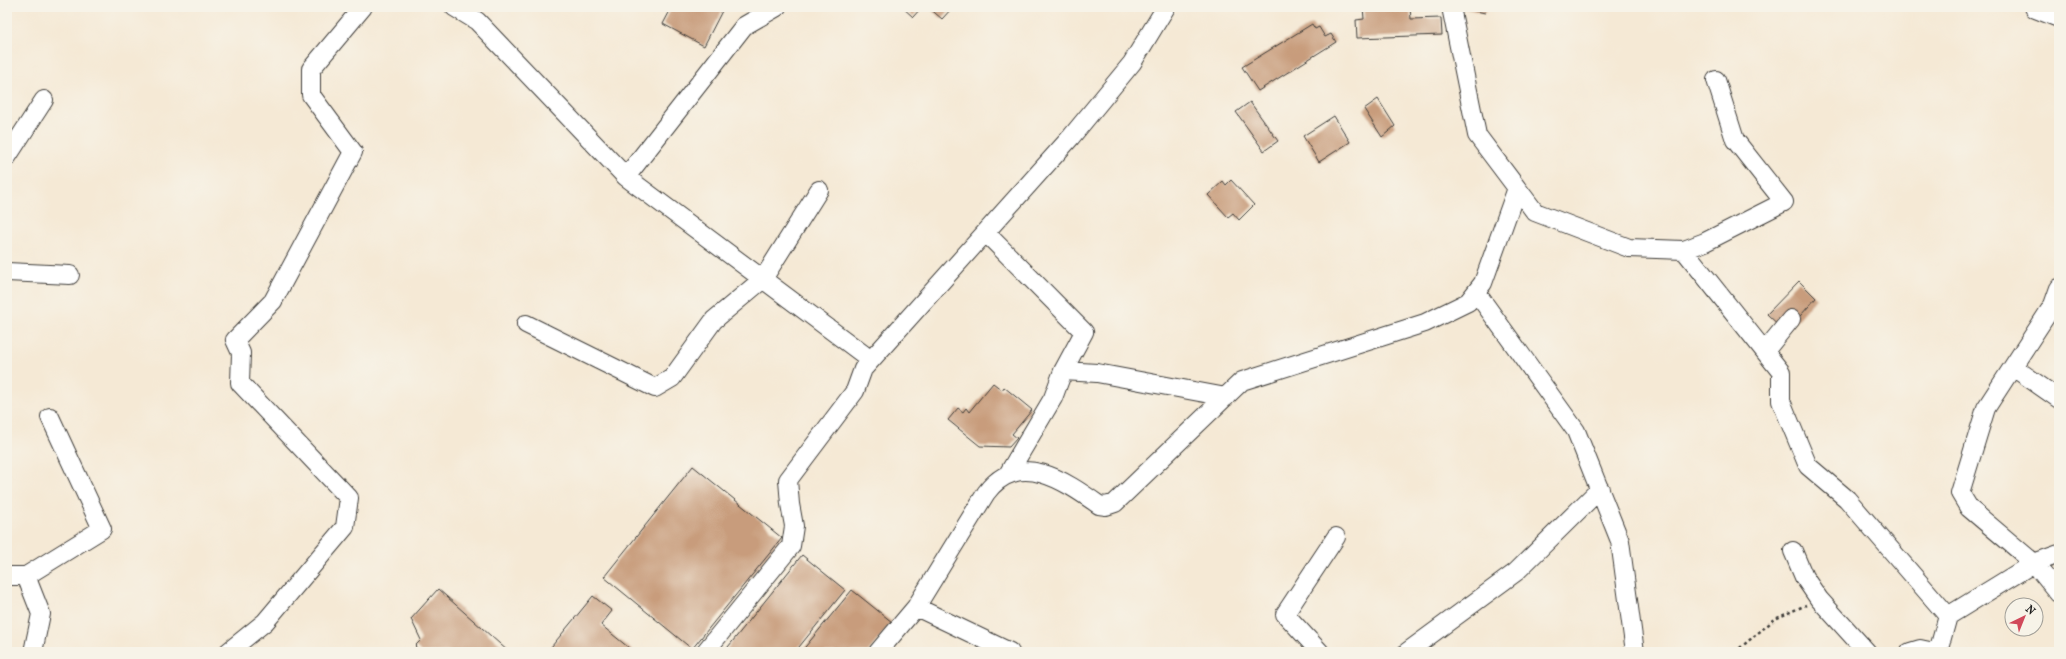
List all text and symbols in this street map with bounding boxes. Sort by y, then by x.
north arrow [2004,597,2044,637]
text: N [2023,602,2038,618]

